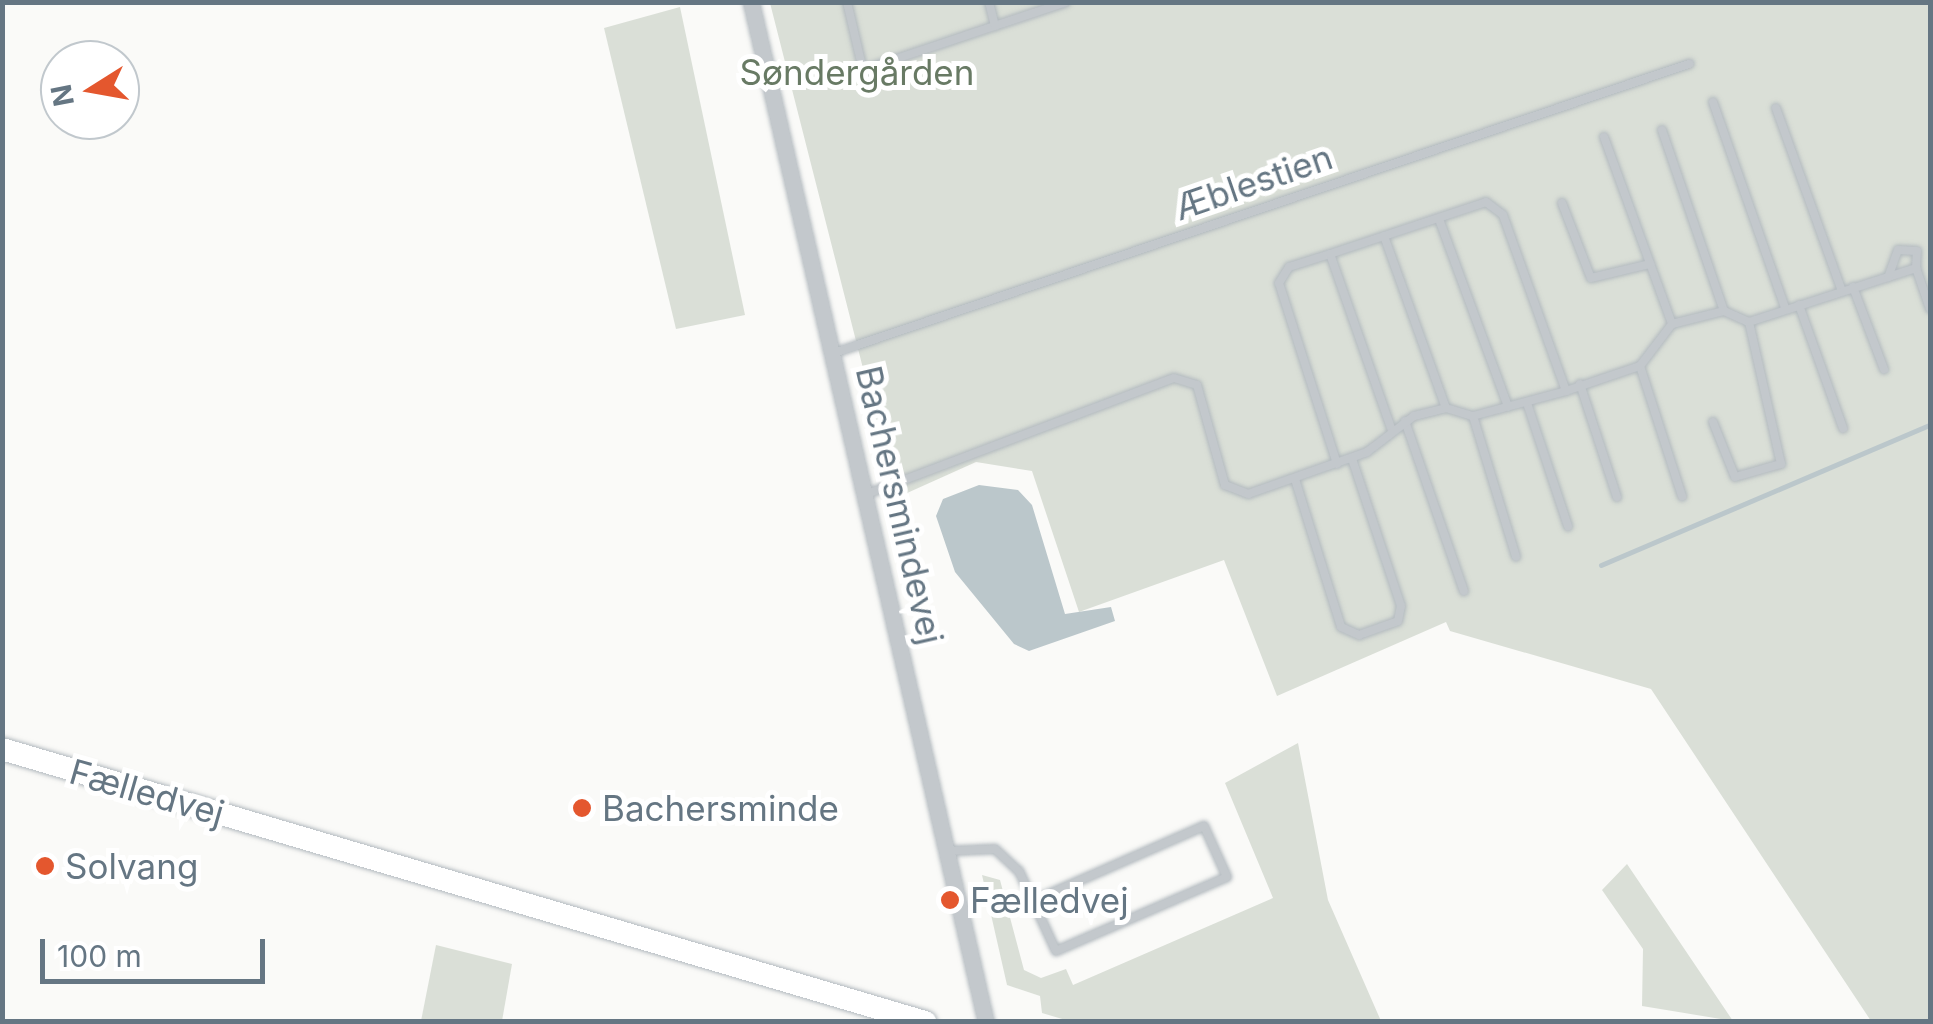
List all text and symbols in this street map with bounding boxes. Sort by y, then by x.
north arrow [40,40,140,140]
park label: Søndergården [740,51,974,93]
text: N [44,82,81,109]
street label: Æblestien [1168,135,1338,229]
street label: Bachersmindevej [848,362,952,648]
street label: Fælledvej [65,750,229,834]
place label: Bachersminde [602,787,839,829]
marker: Bachersminde [571,797,593,819]
place label: Solvang [65,845,198,887]
marker: Solvang [34,855,56,877]
place label: Fælledvej [970,879,1129,921]
marker: Fælledvej [939,889,961,911]
scale bar [45,919,270,981]
text: 100 m [57,938,142,974]

